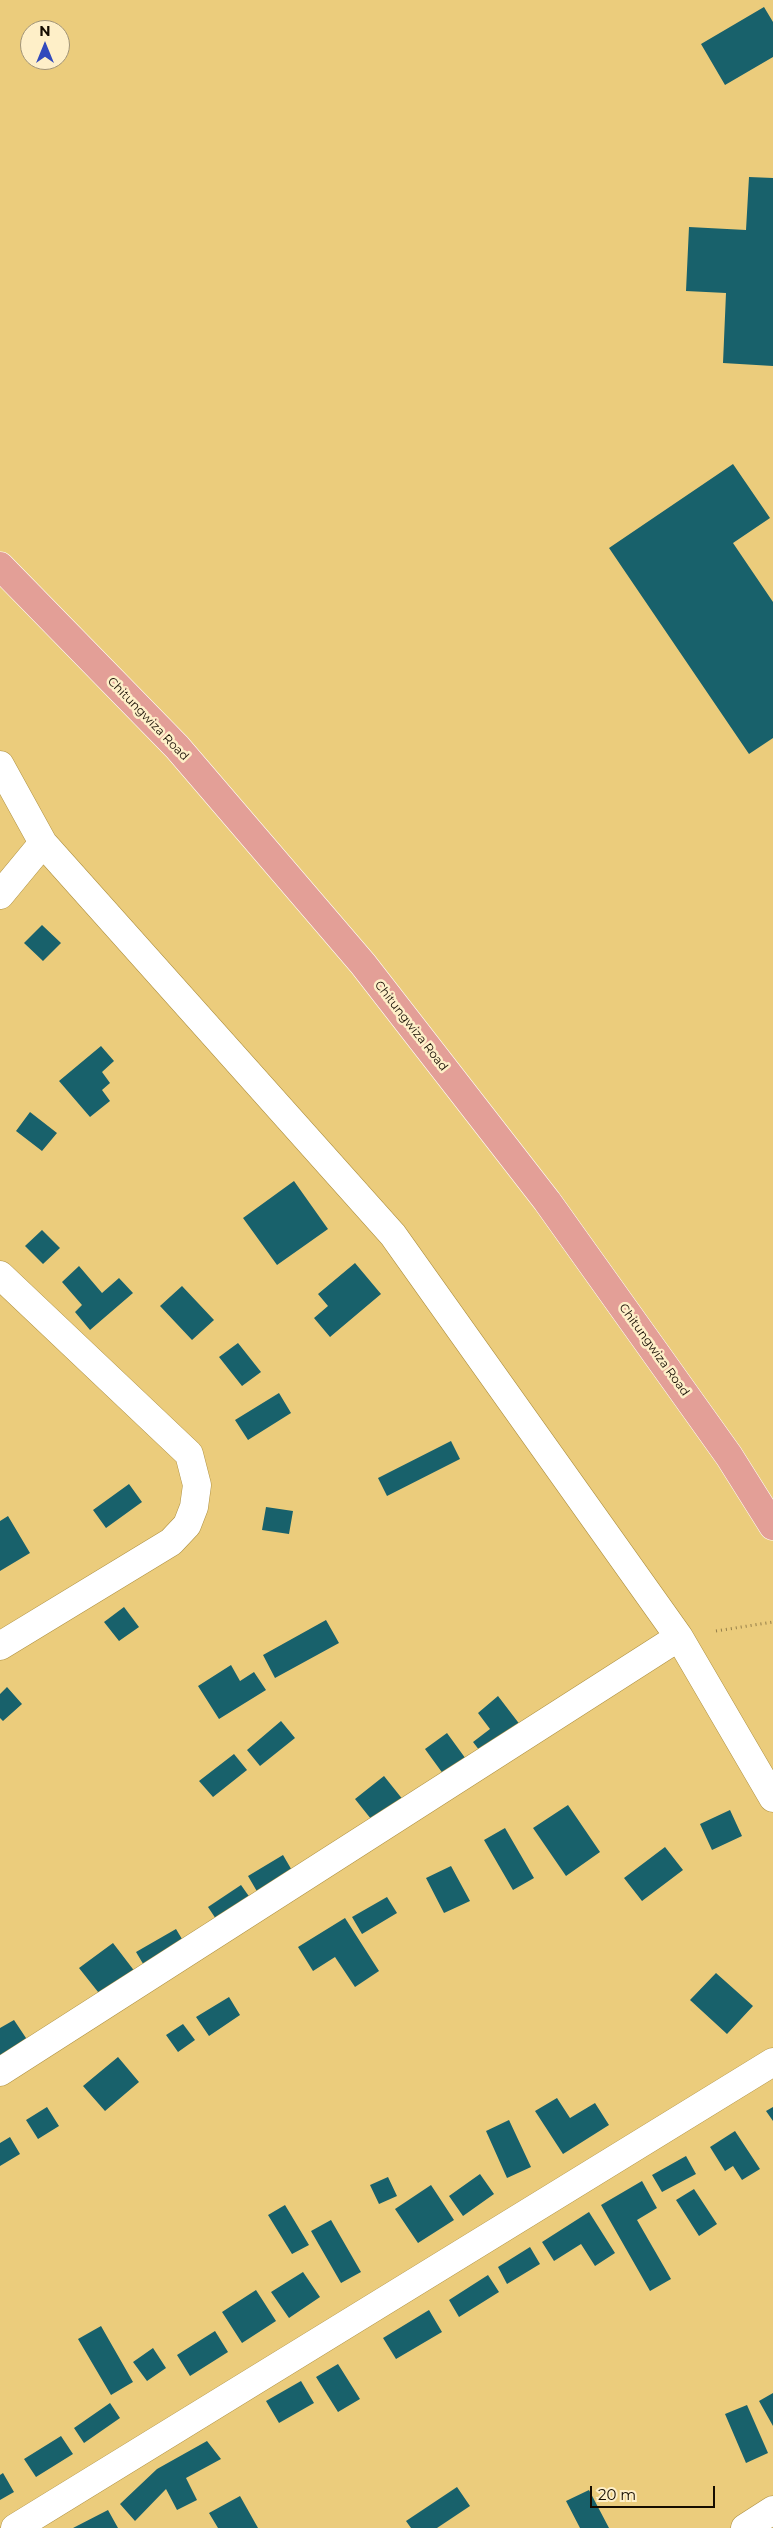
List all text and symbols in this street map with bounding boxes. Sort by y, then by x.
north arrow [20,20,70,70]
text: N [39,22,51,40]
street label: Chitungwiza Road [104,674,192,764]
street label: Chitungwiza Road [371,978,451,1074]
street label: Chitungwiza Road [616,1301,692,1399]
scale bar [593,2476,718,2508]
text: 20 m [598,2485,636,2504]

